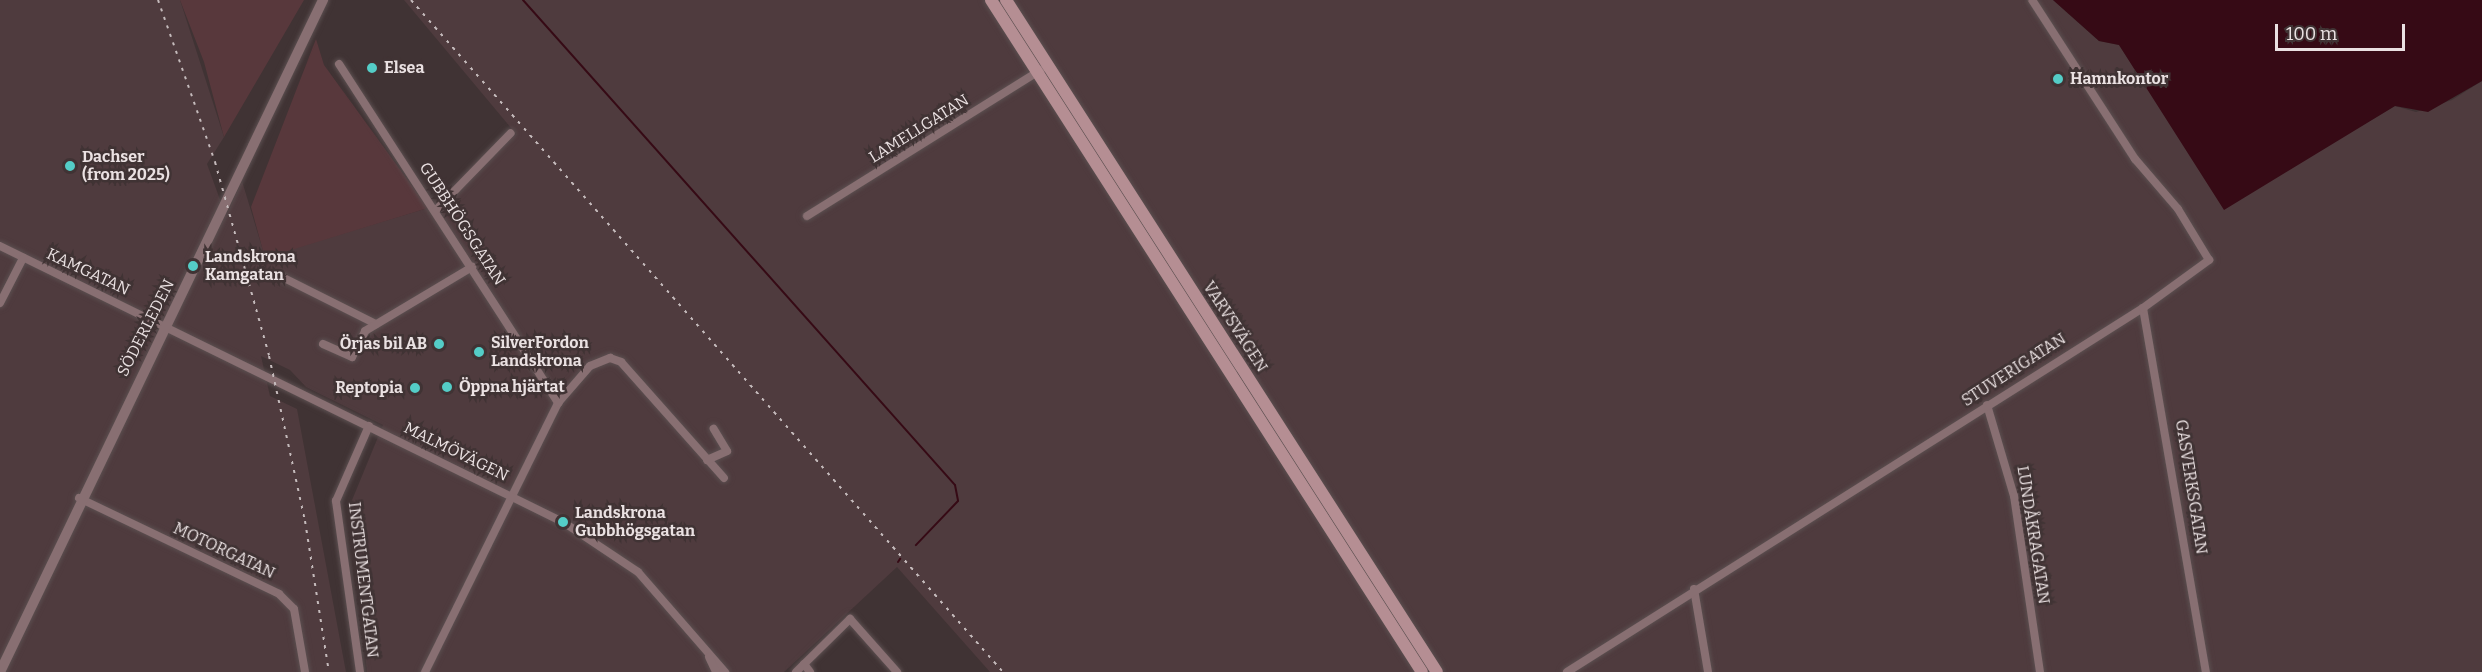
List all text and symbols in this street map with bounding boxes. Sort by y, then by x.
scale bar [2278,12,2408,50]
text: 100 m [2286,23,2337,45]
place label: Elsea [384,58,424,78]
marker: Elsea [365,61,379,75]
place label: Hamnkontor [2070,69,2168,89]
marker: Hamnkontor [2051,72,2065,86]
street label: LAMELLGATAN [866,91,972,167]
place label: Dachser (from 2025) [82,147,170,185]
marker: Dachser (from 2025) [63,159,77,173]
street label: GUBBHÖGSGATAN [415,159,509,289]
street label: KAMGATAN [43,244,133,300]
place label: Landskrona Kamgatan [205,247,296,285]
marker: Landskrona Kamgatan [186,259,200,273]
street label: SÖDERLEDEN [113,276,179,380]
street label: VARVSVÄGEN [1199,278,1271,376]
street label: STUVERIGATAN [1958,329,2070,411]
place label: SilverFordon Landskrona [491,333,589,371]
place label: Örjas bil AB [340,334,427,354]
marker: Örjas bil AB [432,337,446,351]
marker: SilverFordon Landskrona [472,345,486,359]
place label: Öppna hjärtat [459,377,565,397]
place label: Reptopia [335,378,403,398]
marker: Öppna hjärtat [440,380,454,394]
marker: Reptopia [408,381,422,395]
street label: MALMÖVÄGEN [401,418,511,486]
street label: GASVERKSGATAN [2171,418,2211,556]
street label: LUNDÅKRAGATAN [2013,464,2053,606]
street label: INSTRUMENTGATAN [344,501,382,659]
place label: Landskrona Gubbhögsgatan [575,503,695,541]
marker: Landskrona Gubbhögsgatan [556,515,570,529]
street label: MOTORGATAN [170,519,278,583]

